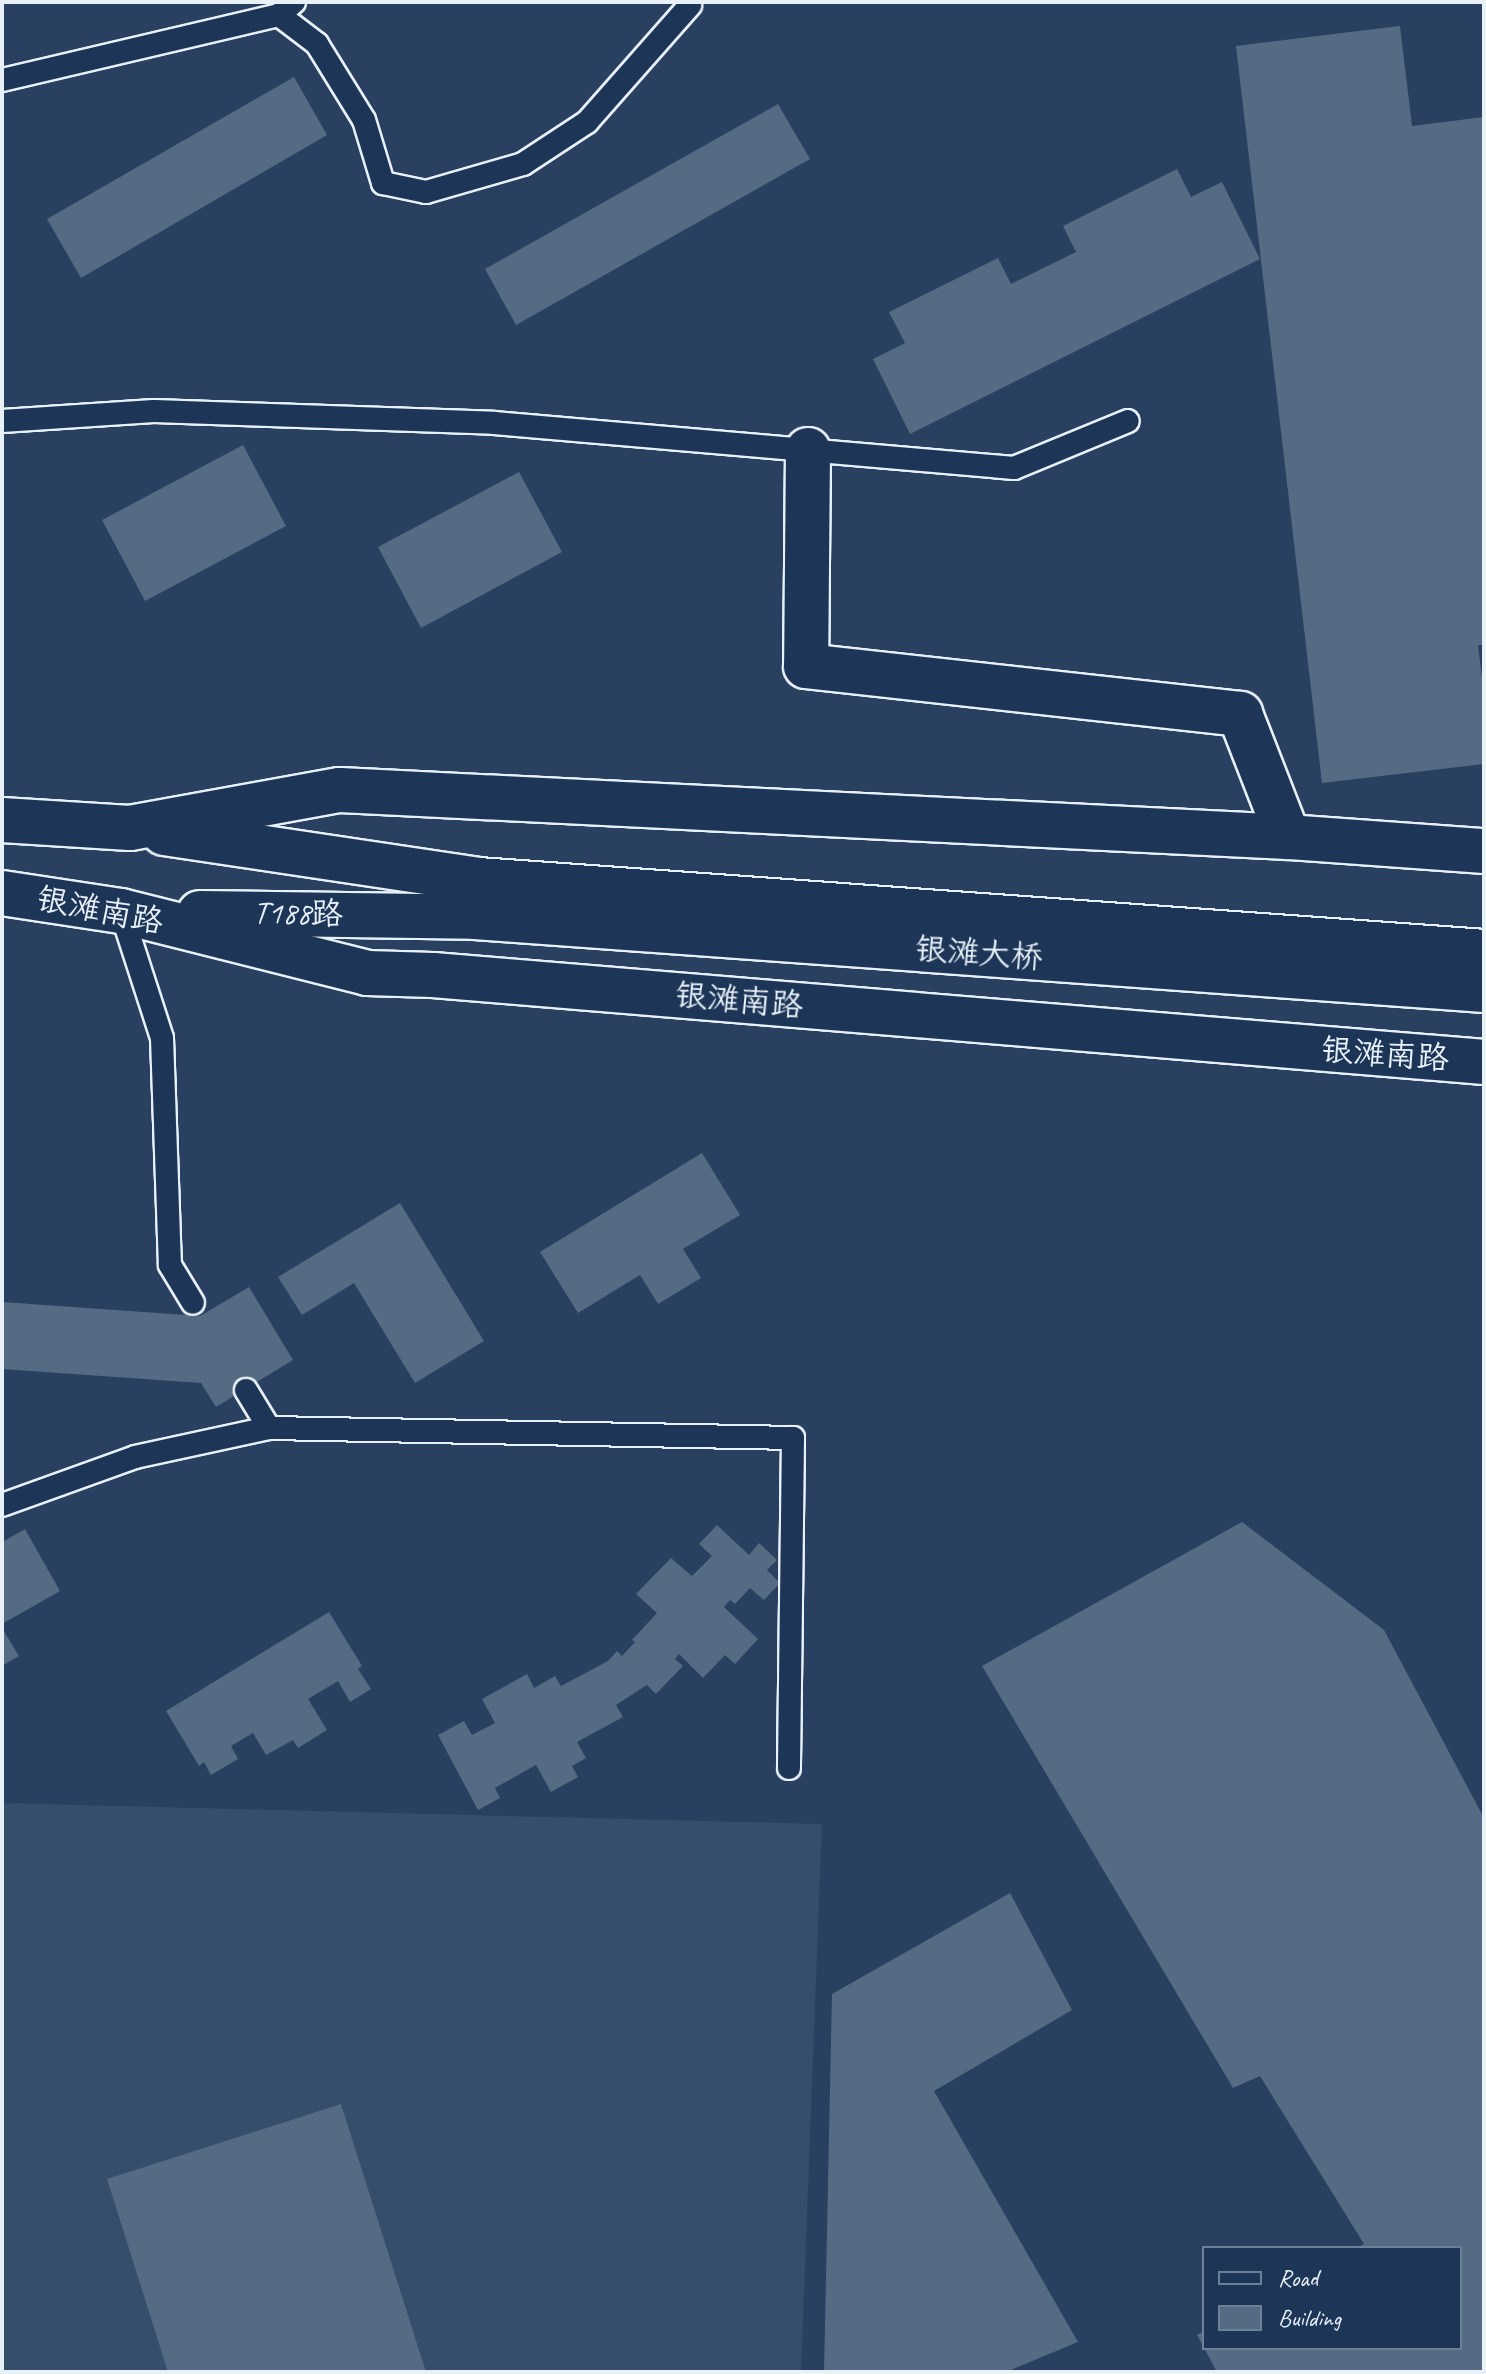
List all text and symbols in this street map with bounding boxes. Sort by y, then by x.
street label: 银滩南路 [34,880,166,942]
street label: T188路 [253,894,343,934]
street label: 银滩大桥 [914,930,1044,978]
street label: 银滩南路 [674,976,804,1026]
street label: 银滩南路 [1320,1031,1450,1079]
legend [1202,2246,1462,2350]
text: Road [1278,2263,1318,2293]
text: Building [1278,2303,1341,2333]

